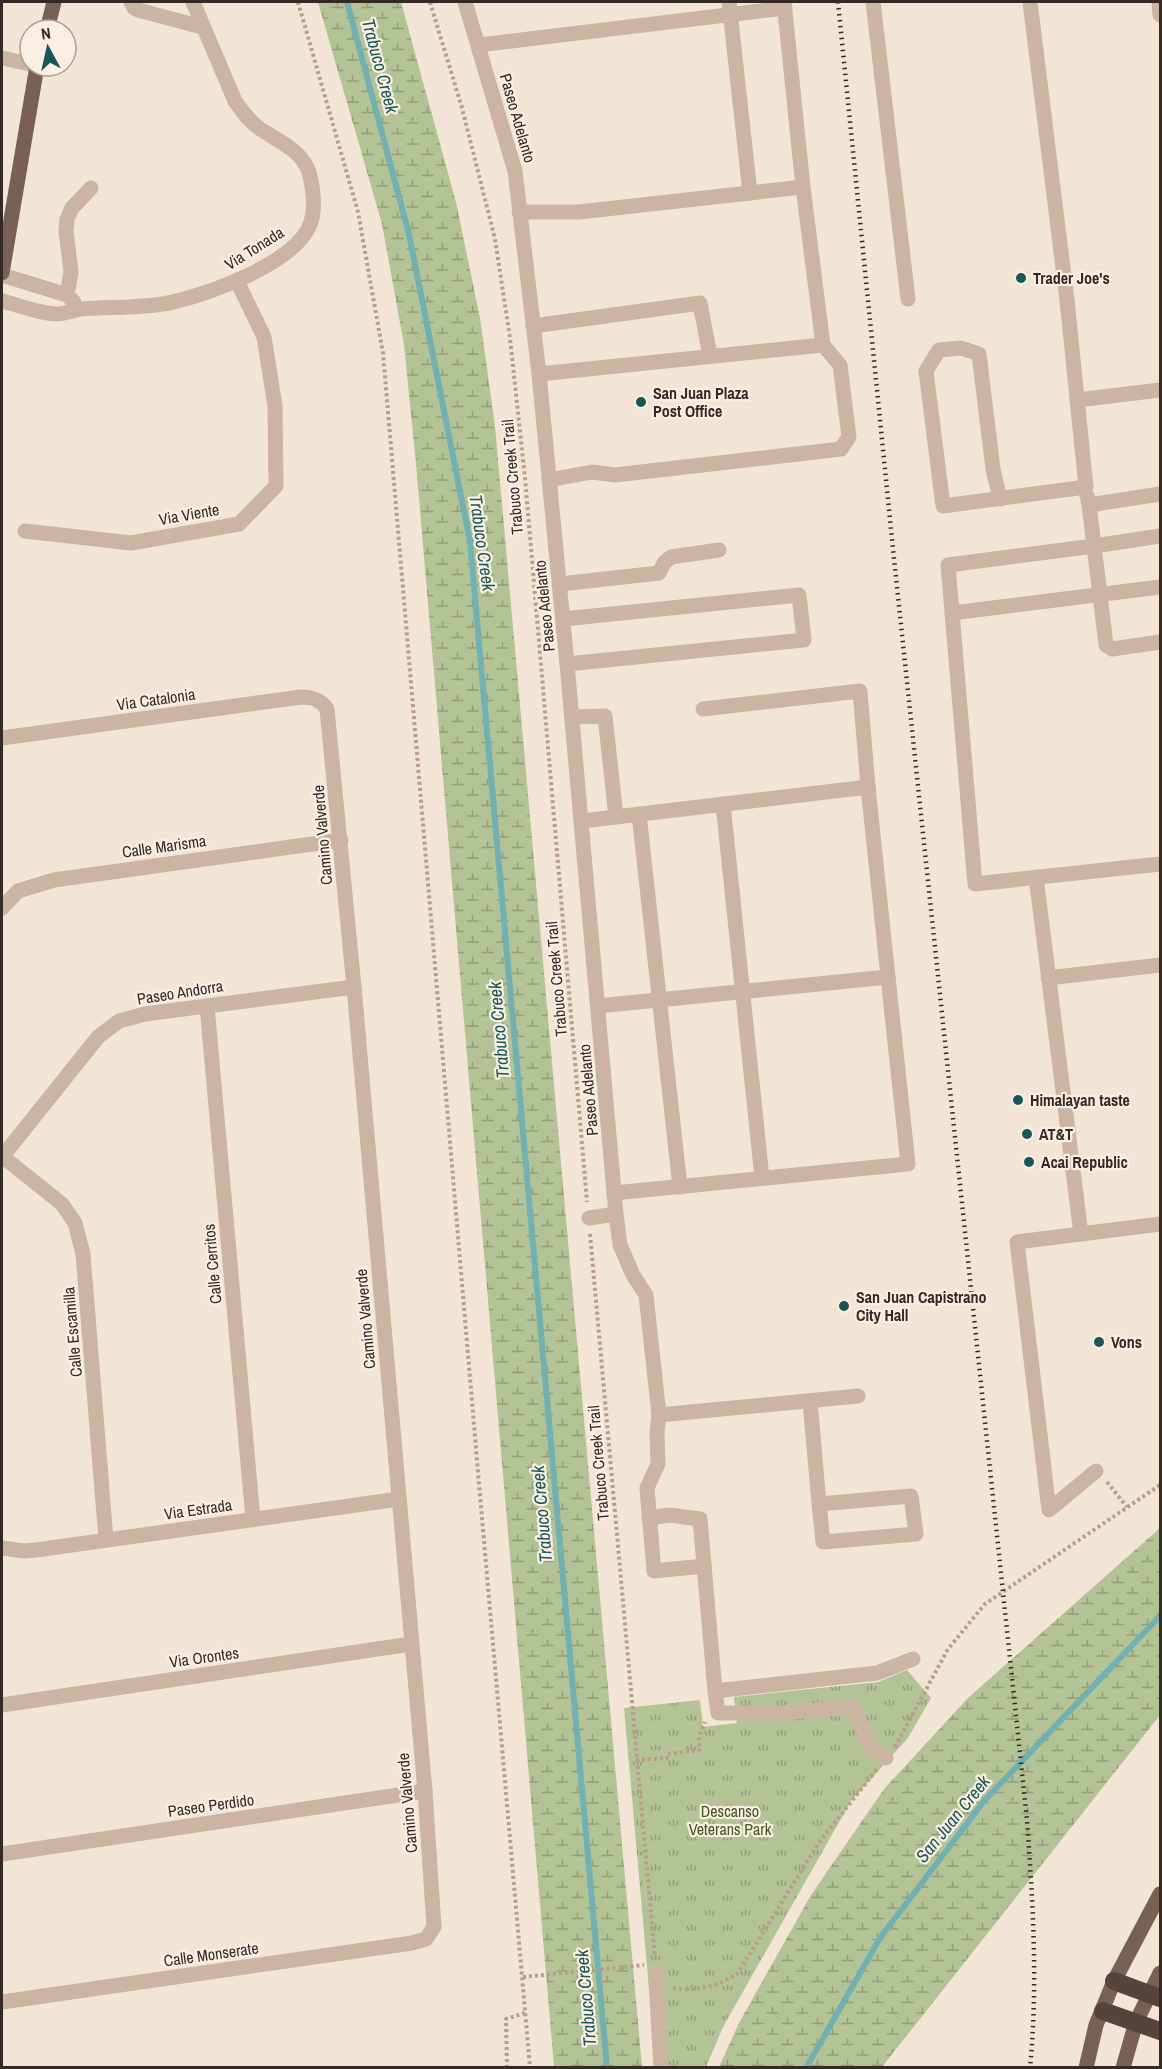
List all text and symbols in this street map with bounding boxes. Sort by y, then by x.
water label: Trabuco Creek [356,16,405,117]
north arrow [18,18,78,78]
text: N [40,22,52,45]
street label: Paseo Adelanto [495,71,541,165]
street label: Via Tonada [220,221,288,275]
place label: Trader Joe's [1033,267,1110,289]
marker: Trader Joe's [1014,271,1028,285]
place label: San Juan Plaza Post Office [653,382,749,422]
marker: San Juan Plaza Post Office [634,395,648,409]
street label: Trabuco Creek Trail [496,418,528,535]
water label: Trabuco Creek [463,493,502,593]
street label: Via Viente [157,498,221,530]
street label: Paseo Adelanto [528,559,560,653]
street label: Via Catalonia [115,682,197,715]
street label: Camino Valverde [307,784,337,886]
street label: Calle Marisma [121,829,208,863]
street label: Trabuco Creek Trail [540,920,572,1037]
street label: Paseo Andorra [135,974,225,1010]
water label: Trabuco Creek [482,980,515,1079]
street label: Paseo Adelanto [573,1043,603,1137]
place label: Himalayan taste [1030,1089,1130,1111]
marker: Himalayan taste [1011,1093,1025,1107]
place label: AT&T [1039,1123,1073,1145]
marker: AT&T [1020,1127,1034,1141]
place label: Acai Republic [1041,1151,1128,1173]
marker: Acai Republic [1022,1155,1036,1169]
street label: Calle Cerritos [198,1223,226,1305]
street label: Camino Valverde [350,1268,380,1370]
street label: Calle Escamilla [57,1285,87,1378]
place label: San Juan Capistrano City Hall [856,1286,987,1326]
marker: San Juan Capistrano City Hall [837,1299,851,1313]
place label: Vons [1111,1331,1142,1353]
marker: Vons [1092,1335,1106,1349]
street label: Trabuco Creek Trail [582,1404,614,1521]
water label: Trabuco Creek [525,1464,558,1563]
street label: Via Estrada [163,1493,234,1525]
street label: Via Orontes [168,1641,240,1673]
street label: Camino Valverde [392,1752,422,1854]
water label: San Juan Creek [910,1769,996,1868]
street label: Paseo Perdido [166,1788,256,1822]
park label: Descanso Veterans Park [689,1800,772,1840]
street label: Calle Monserate [162,1936,260,1972]
water label: Trabuco Creek [569,1948,602,2047]

